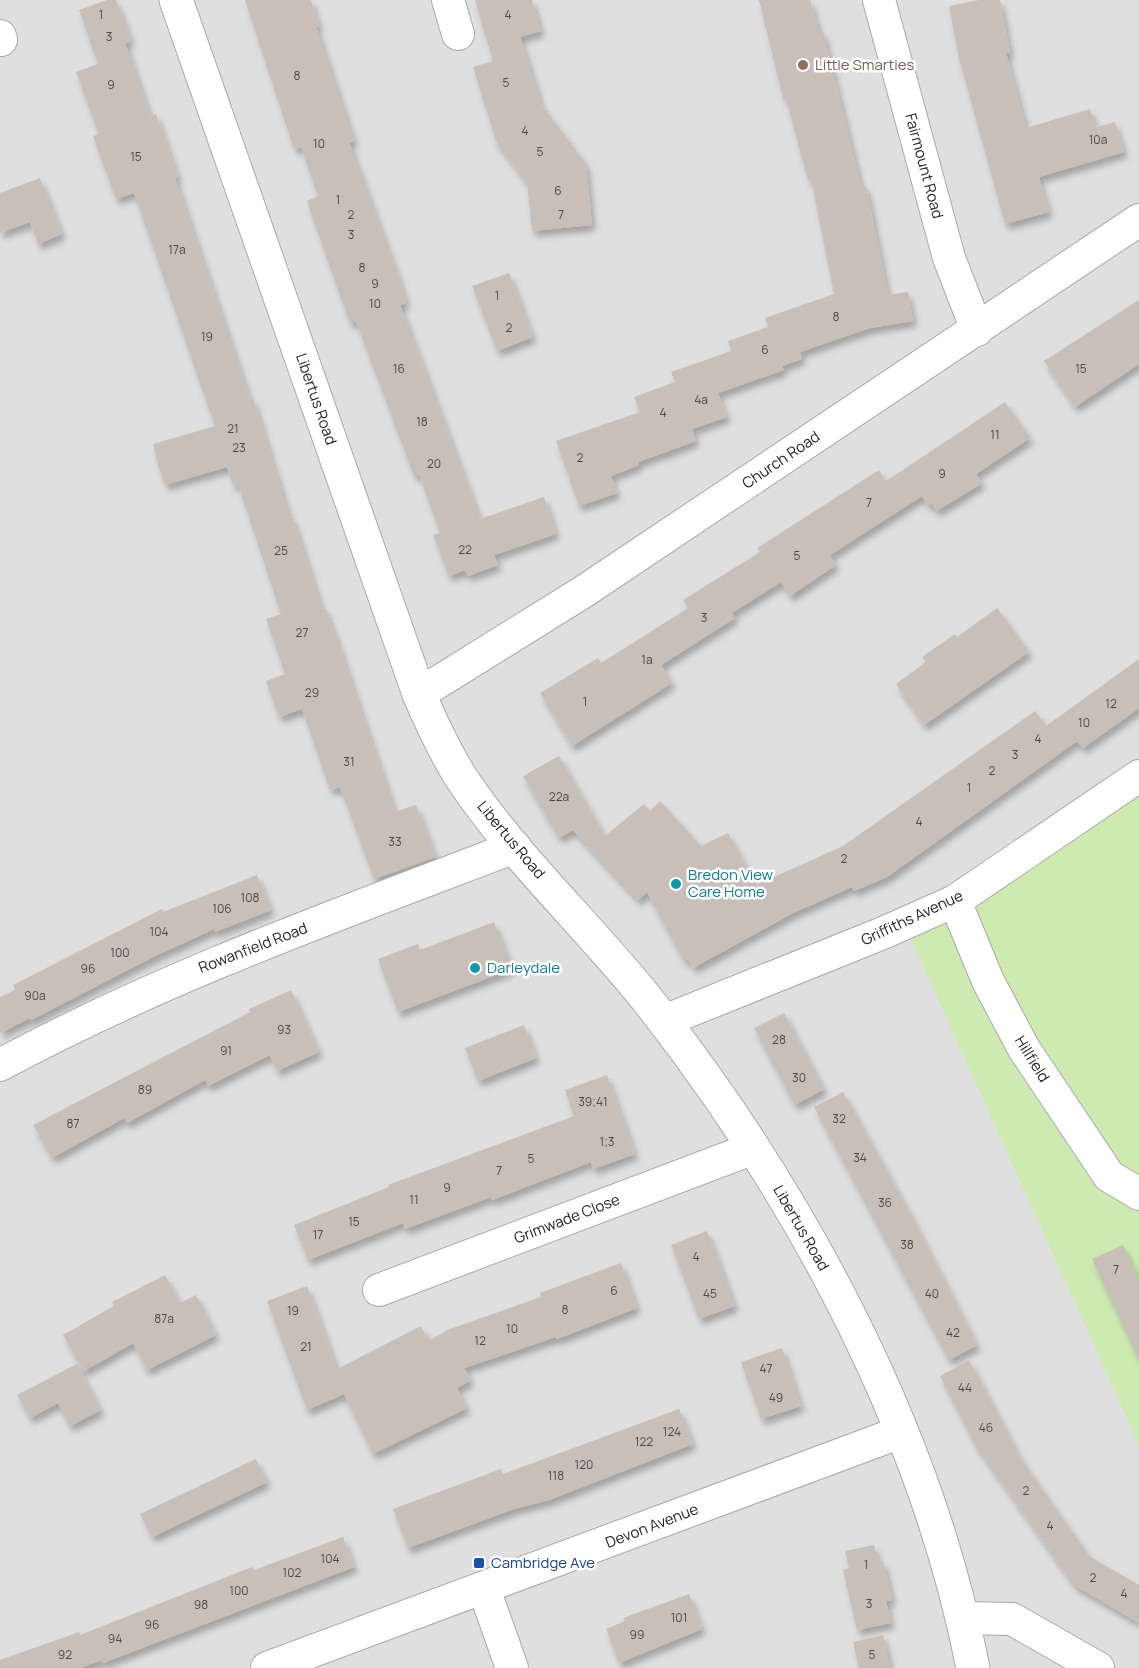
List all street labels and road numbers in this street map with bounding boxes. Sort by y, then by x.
street label: Fairmount Road [900,111,949,221]
street label: Libertus Road [291,350,342,447]
street label: Church Road [738,426,824,493]
street label: Libertus Road [473,796,550,883]
street label: Griffiths Avenue [857,885,966,950]
street label: Rowanfield Road [195,917,310,978]
street label: Hillfield [1010,1032,1055,1086]
street label: Libertus Road [768,1181,834,1274]
street label: Grimwade Close [511,1189,623,1248]
street label: Devon Avenue [602,1498,702,1553]

